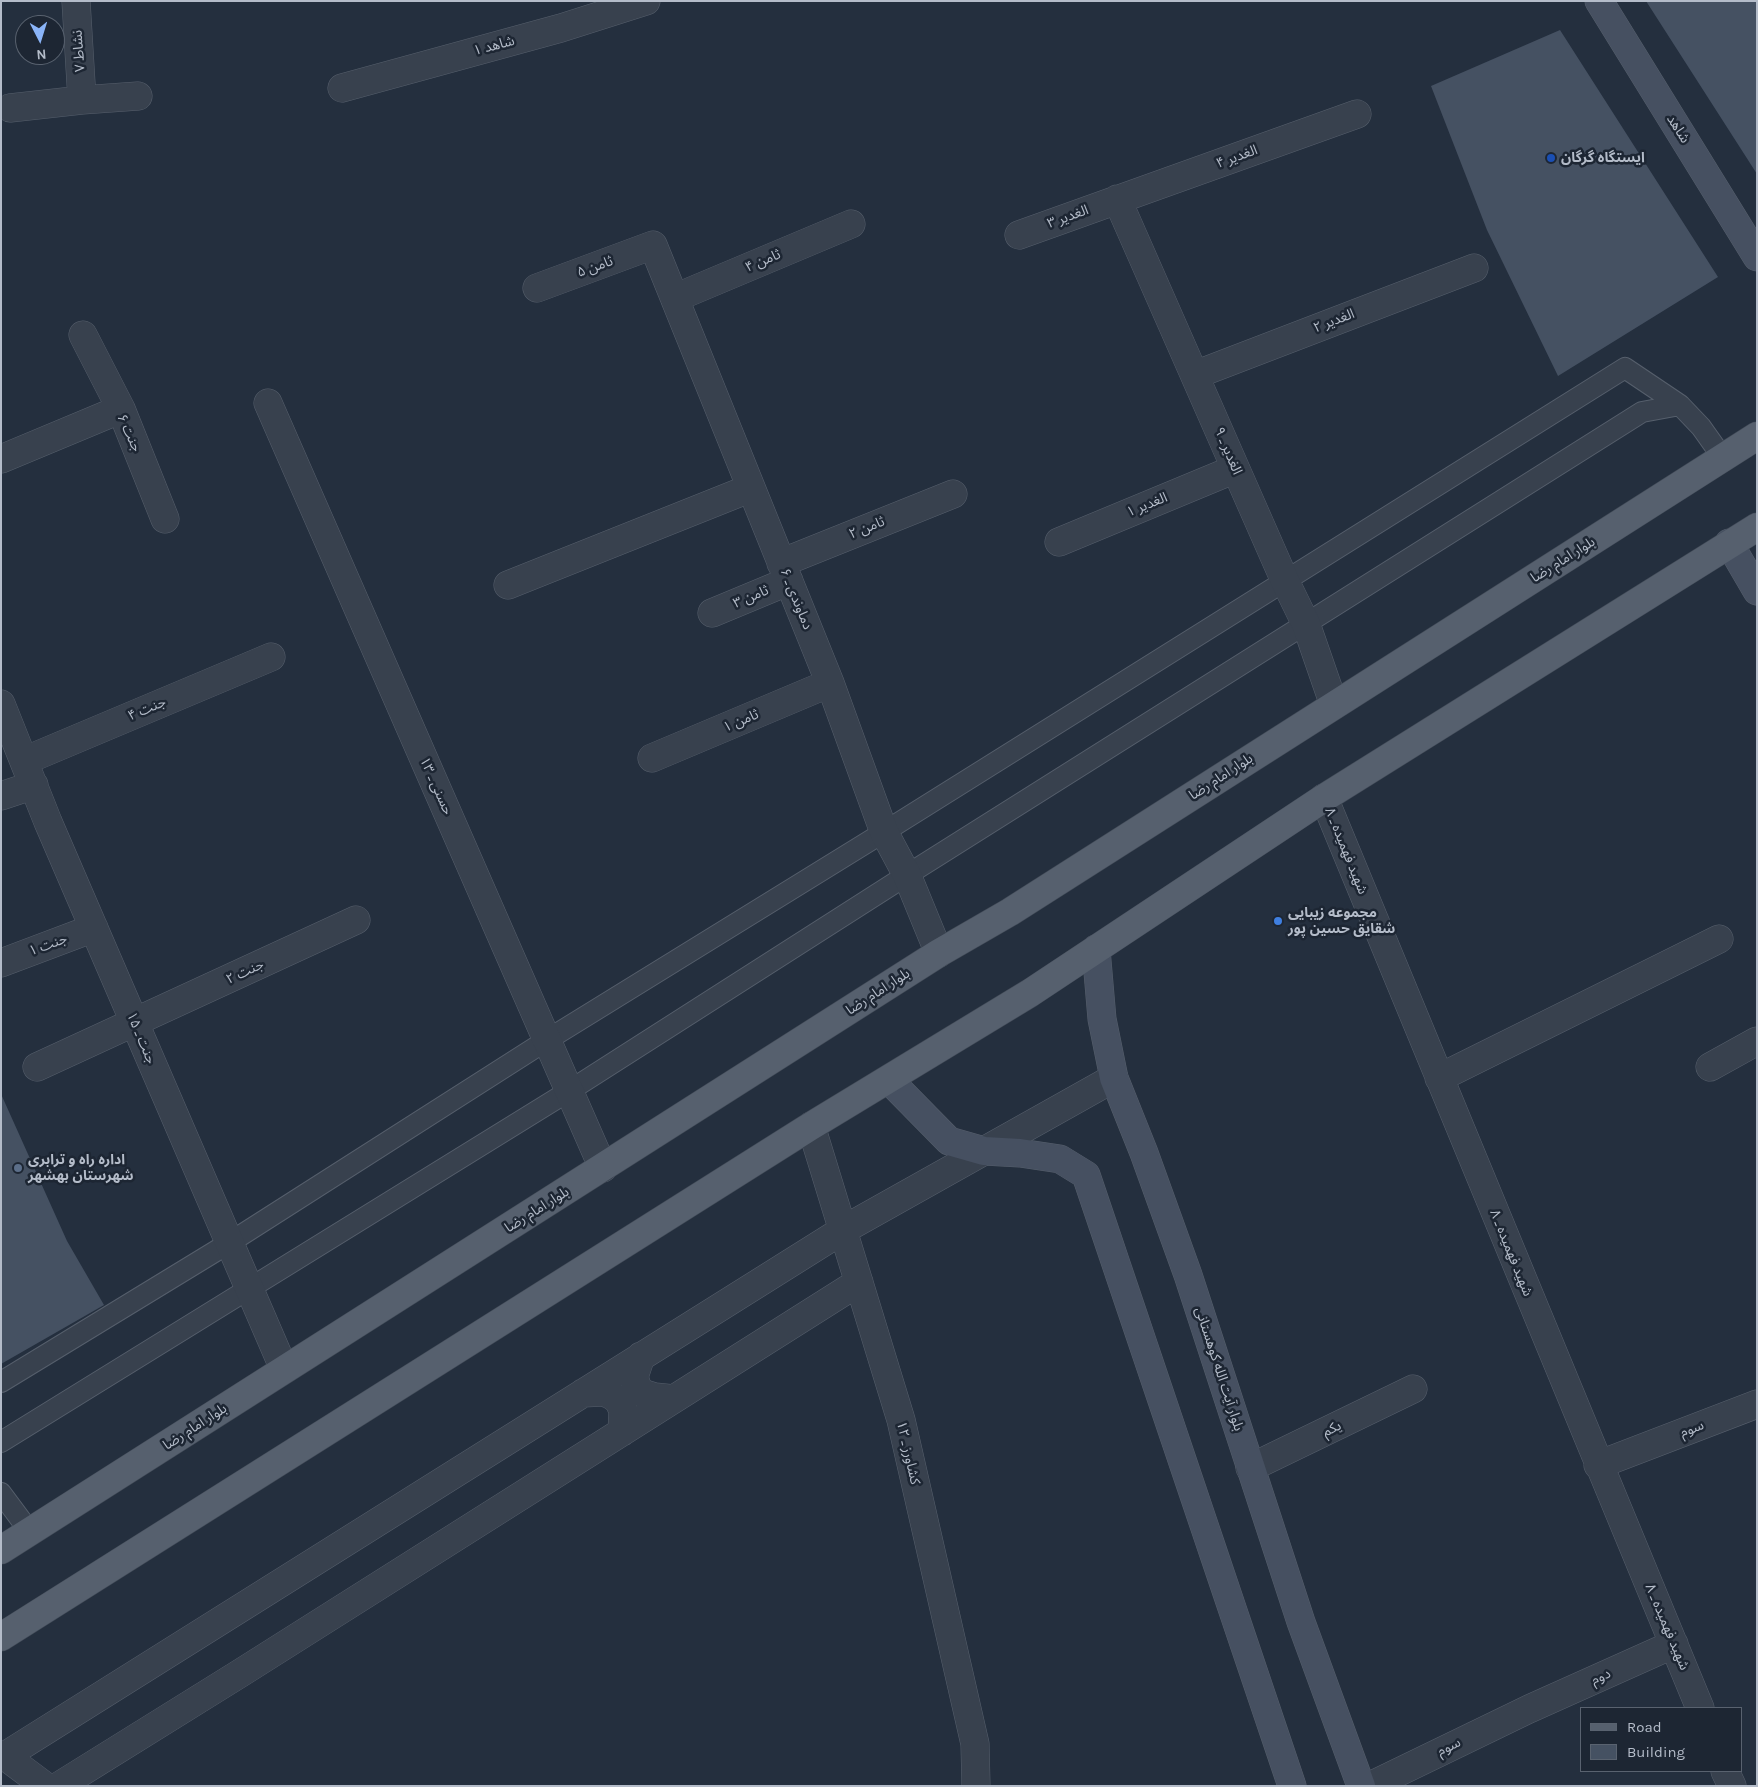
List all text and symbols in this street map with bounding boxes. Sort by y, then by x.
north arrow [15,15,65,65]
street label: نشاط ۷ [69,29,89,73]
street label: شاهد ۱ [472,32,516,60]
text: N [36,46,47,63]
street label: شاهد [1663,112,1693,146]
street label: الغدیر ۴ [1214,142,1260,172]
place label: ایستگاه گرگان [1561,150,1645,166]
marker: ایستگاه گرگان [1545,152,1557,164]
street label: الغدیر ۳ [1045,202,1091,232]
street label: ثامن ۴ [743,246,783,276]
street label: ثامن ۵ [575,253,615,281]
street label: الغدیر ۲ [1311,305,1357,337]
street label: جنت ۶ [113,411,145,455]
street label: الغدیر ـ ۹ [1211,425,1245,477]
street label: الغدیر ۱ [1124,489,1170,521]
street label: ثامن ۲ [847,513,887,543]
street label: بلوار امام رضا [1528,534,1598,586]
street label: دماوندی ـ ۶ [776,566,816,632]
street label: ثامن ۳ [731,582,771,612]
street label: جنت ۴ [125,694,169,724]
street label: ثامن ۱ [721,706,761,736]
street label: بلوار امام رضا [1186,750,1256,804]
street label: حسنی ـ ۱۳ [416,754,456,818]
street label: شهید فهمیده ـ ۸ [1321,805,1371,897]
place label: مجموعه زیبایی شقایق حسین پور [1288,905,1395,938]
marker: مجموعه زیبایی شقایق حسین پور [1272,915,1284,927]
street label: جنت ۱ [26,930,70,960]
street label: جنت ۲ [223,956,267,988]
street label: بلوار امام رضا [843,965,913,1019]
street label: جنت ـ ۱۵ [123,1009,159,1067]
place label: اداره راه و ترابری شهرستان بهشهر [28,1152,134,1184]
marker: اداره راه و ترابری شهرستان بهشهر [12,1162,24,1174]
street label: بلوار امام رضا [502,1184,572,1236]
street label: شهید فهمیده ـ ۸ [1486,1207,1536,1299]
street label: بلوار آیت الله کوهستانی [1191,1305,1247,1433]
street label: بلوار امام رضا [160,1400,230,1454]
street label: یکم [1320,1417,1344,1441]
street label: سوم [1678,1417,1706,1441]
street label: کشاورز ـ ۱۲ [893,1420,923,1486]
street label: شهید فهمیده ـ ۸ [1641,1581,1693,1673]
street label: دوم [1589,1665,1613,1689]
legend [1580,1707,1743,1772]
text: Road [1627,1718,1662,1736]
street label: سوم [1434,1734,1464,1760]
text: Building [1627,1743,1685,1761]

